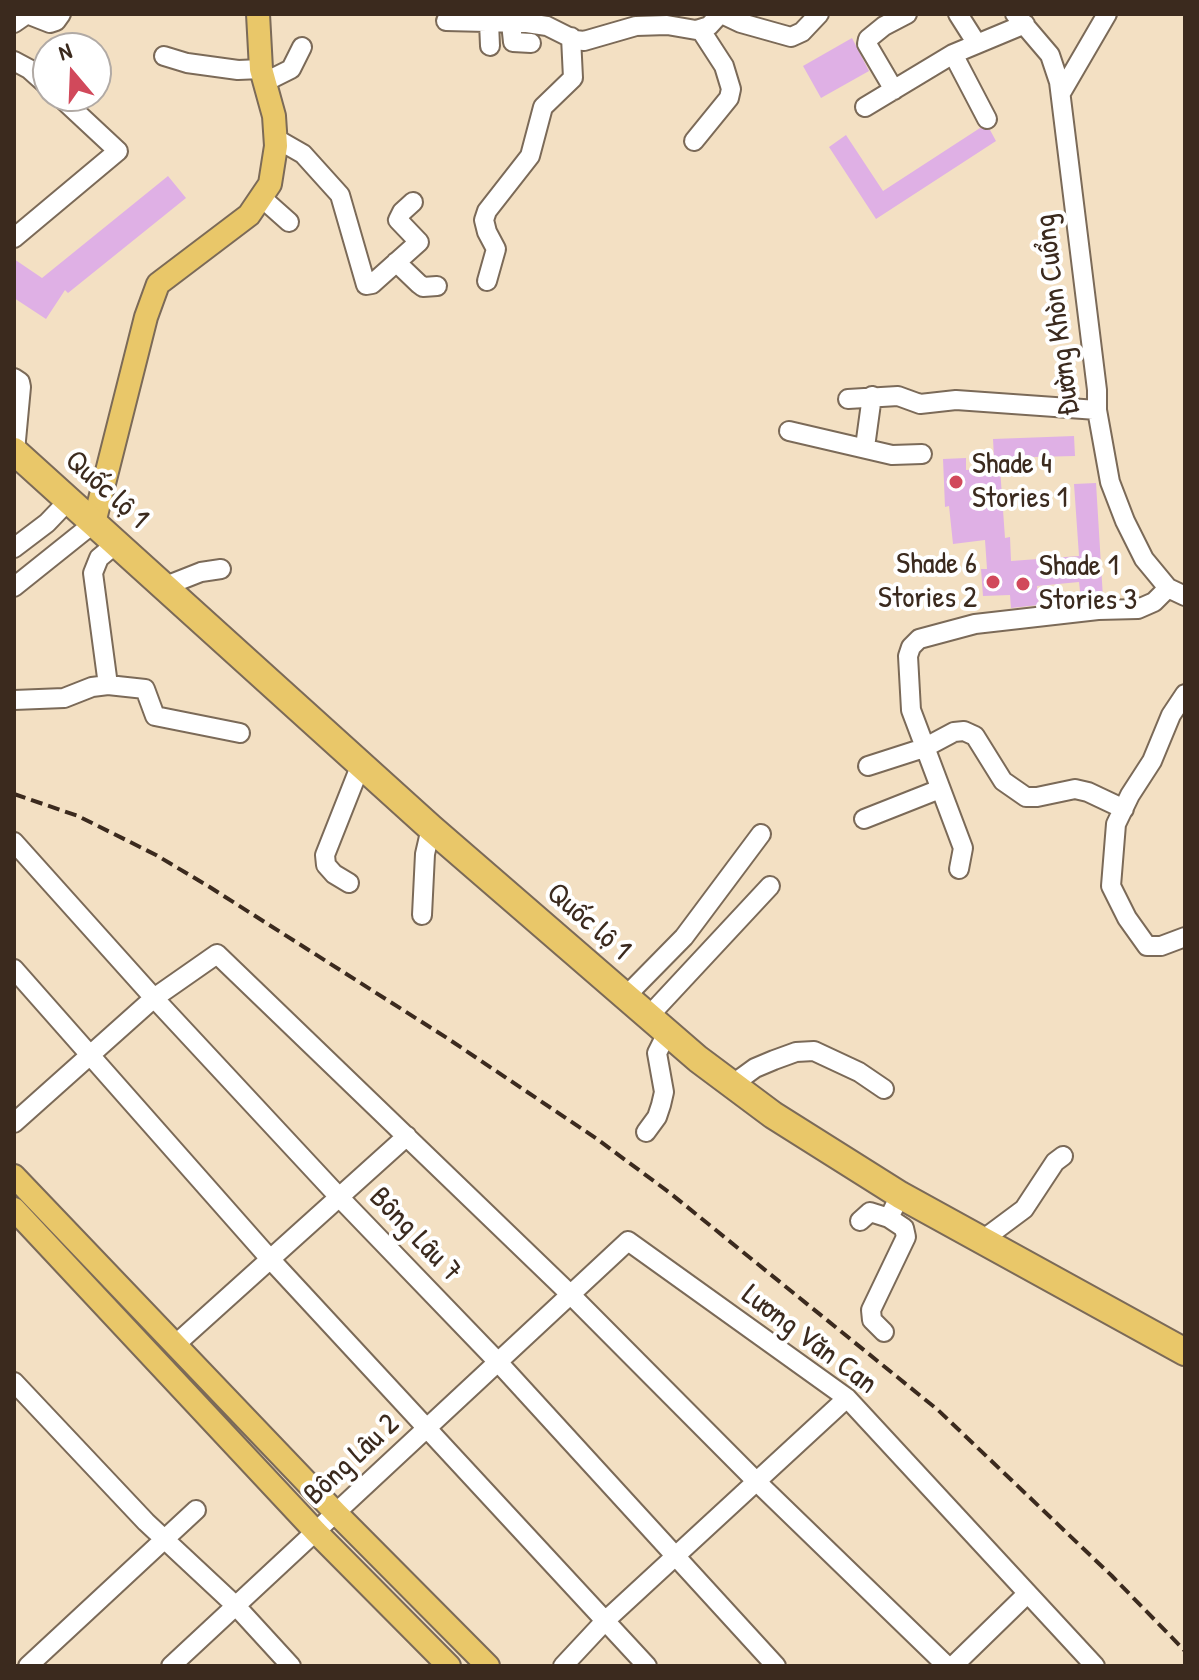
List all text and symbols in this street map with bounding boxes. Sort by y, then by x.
north arrow [32,32,112,112]
text: N [54,35,75,67]
street label: Đường Khòn Cuổng [1028,212,1088,418]
street label: Quốc lộ 1 [57,443,155,537]
place label: Shade 4 Stories 1 [972,447,1068,518]
marker: Shade 4 Stories 1 [947,473,965,491]
place label: Shade 6 Stories 2 [878,547,977,618]
place label: Shade 1 Stories 3 [1039,549,1137,620]
marker: Shade 6 Stories 2 [984,573,1002,591]
marker: Shade 1 Stories 3 [1014,575,1032,593]
street label: Quốc lộ 1 [538,876,638,968]
street label: Bông Lâu 7 [361,1180,469,1290]
street label: Lương Văn Can [734,1278,884,1402]
street label: Bông Lâu 2 [297,1407,407,1513]

